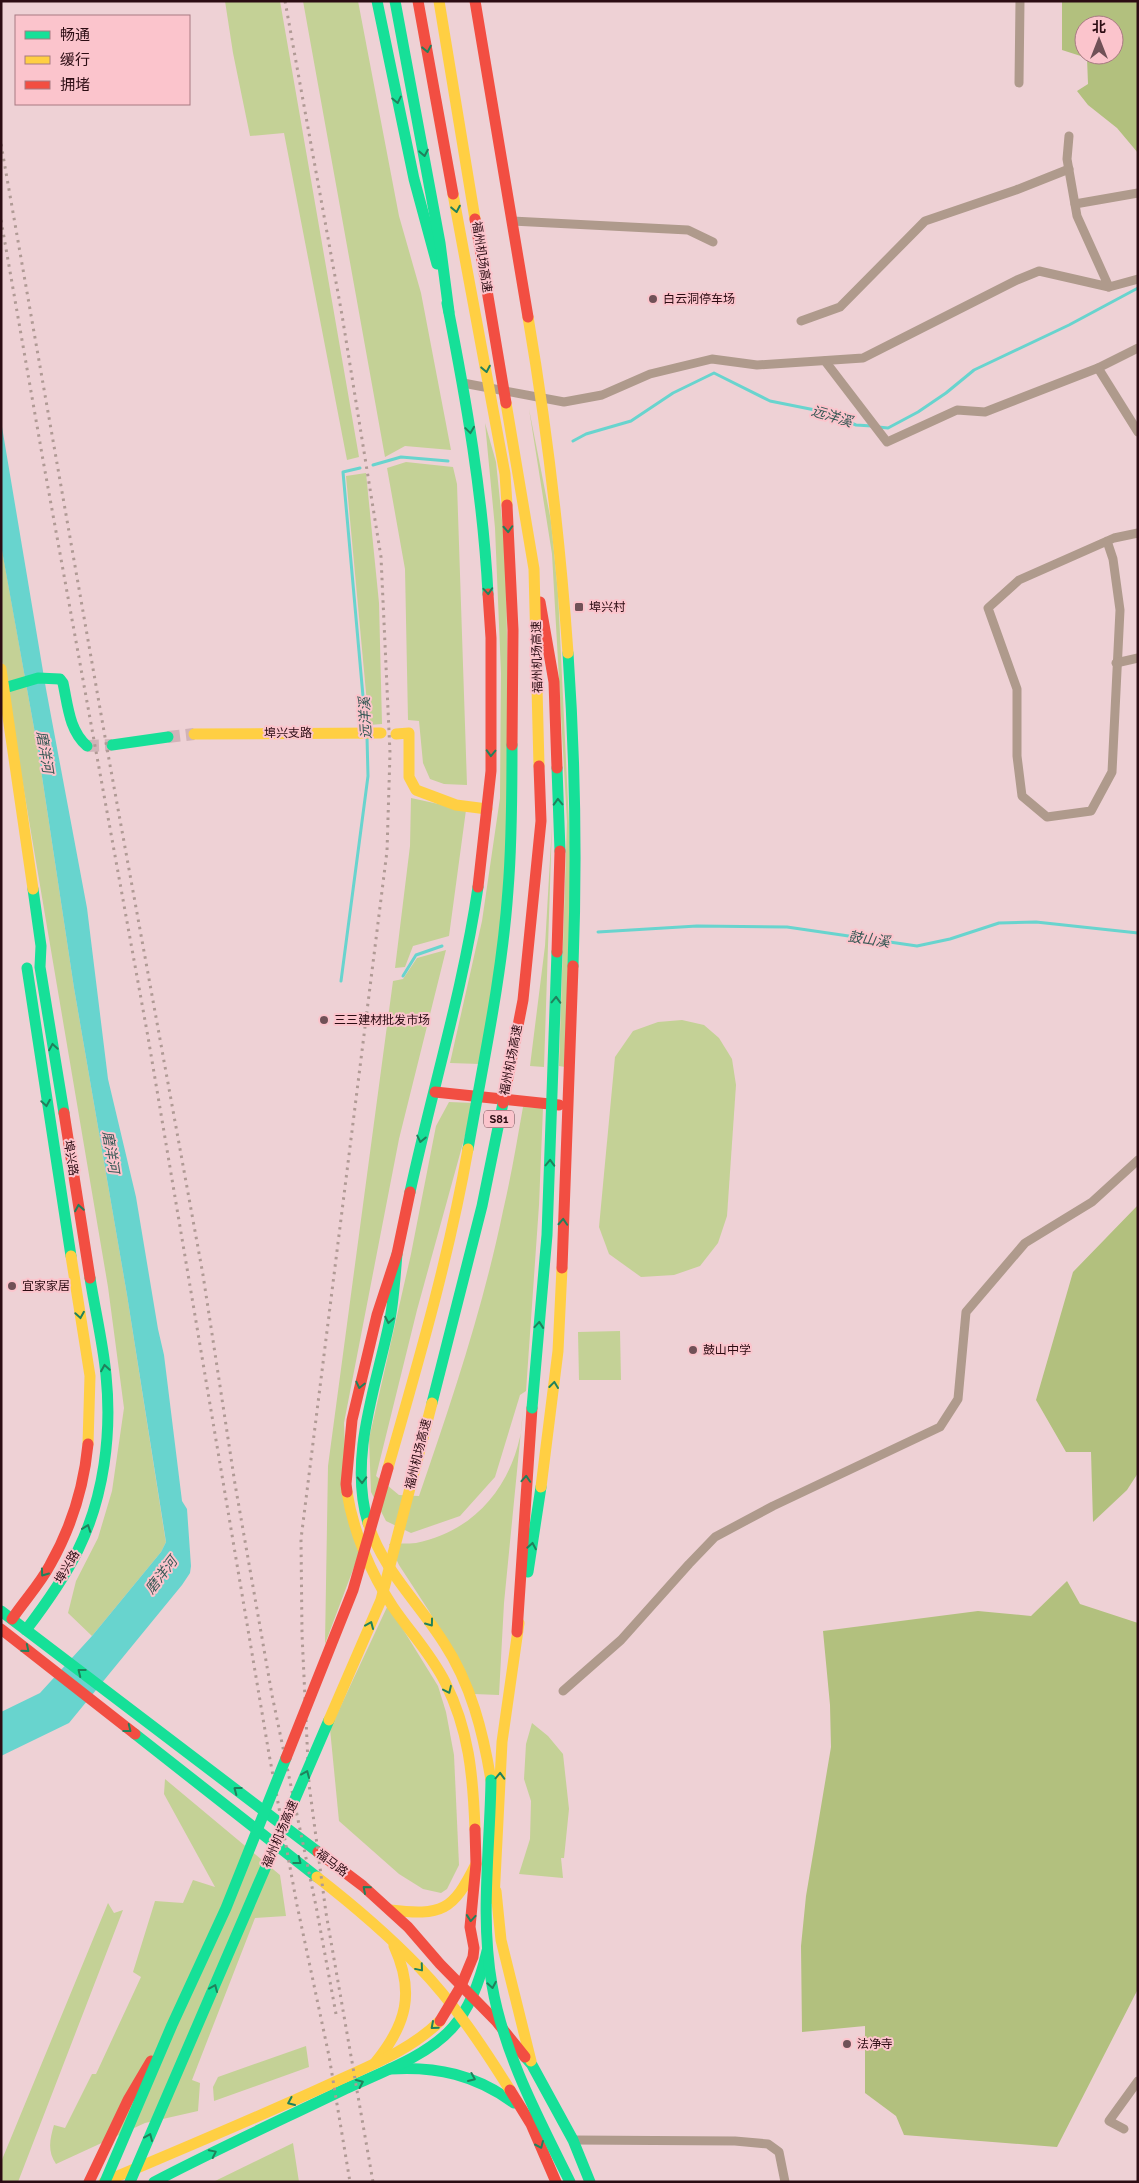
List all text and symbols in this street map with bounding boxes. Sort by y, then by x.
legend [15,15,190,105]
north arrow [1074,15,1124,65]
text: 北 [1092,19,1106,35]
text: 畅通 [60,26,90,44]
one-way arrow [421,45,431,54]
text: 缓行 [60,51,90,69]
text: 拥堵 [60,76,90,94]
one-way arrow [391,96,402,105]
one-way arrow [418,149,428,158]
one-way arrow [451,205,461,213]
street label: 福州机场高速 [469,220,495,294]
place label: 白云洞停车场 [663,292,735,306]
marker: 白云洞停车场 [647,293,659,305]
one-way arrow [480,364,491,373]
water label: 远洋溪 [810,402,856,430]
one-way arrow [464,425,474,434]
one-way arrow [503,526,514,534]
one-way arrow [483,587,494,595]
place label: 埠兴村 [589,600,626,614]
marker: 埠兴村 [573,601,585,613]
street label: 福州机场高速 [529,621,545,693]
water label: 远洋溪 [356,695,374,739]
street label: 埠兴支路 [264,726,312,740]
water label: 磨洋河 [34,730,57,777]
one-way arrow [486,750,496,758]
one-way arrow [553,798,564,806]
water label: 鼓山溪 [847,928,893,950]
one-way arrow [551,996,561,1004]
place label: 三三建材批发市场 [334,1013,430,1027]
marker: 三三建材批发市场 [318,1014,330,1026]
street label: 福州机场高速 [497,1023,525,1097]
one-way arrow [49,1043,59,1052]
one-way arrow [41,1099,51,1107]
road number: S81 [484,1110,514,1128]
water label: 磨洋河 [100,1130,123,1177]
one-way arrow [416,1135,427,1143]
street label: 埠兴路 [61,1139,81,1177]
one-way arrow [544,1158,555,1166]
one-way arrow [74,1203,85,1211]
one-way arrow [558,1218,569,1226]
place label: 宜家家居 [22,1279,70,1293]
marker: 宜家家居 [6,1280,18,1292]
one-way arrow [74,1311,84,1320]
one-way arrow [385,1315,395,1324]
one-way arrow [533,1321,544,1329]
place label: 鼓山中学 [703,1343,751,1357]
marker: 鼓山中学 [687,1344,699,1356]
one-way arrow [100,1364,110,1373]
one-way arrow [548,1380,559,1388]
one-way arrow [355,1381,366,1390]
street label: 福州机场高速 [402,1417,434,1491]
one-way arrow [521,1474,532,1482]
one-way arrow [357,1476,367,1484]
one-way arrow [81,1524,91,1533]
one-way arrow [527,1541,537,1550]
street label: 埠兴路 [52,1548,82,1586]
water label: 磨洋河 [142,1551,182,1596]
one-way arrow [41,1568,51,1577]
one-way arrow [424,1617,433,1627]
one-way arrow [364,1621,374,1630]
one-way arrow [20,1644,29,1652]
one-way arrow [78,1668,87,1677]
one-way arrow [442,1685,453,1694]
one-way arrow [122,1723,132,1732]
one-way arrow [300,1771,310,1779]
one-way arrow [495,1771,506,1779]
one-way arrow [234,1788,243,1796]
street label: 福州机场高速 [259,1798,301,1870]
street label: 福马路 [313,1847,351,1879]
one-way arrow [292,1856,301,1865]
one-way arrow [363,1886,372,1895]
one-way arrow [466,1914,477,1922]
one-way arrow [414,1963,423,1972]
one-way arrow [487,1981,497,1990]
one-way arrow [207,1984,218,1993]
one-way arrow [431,2020,440,2029]
place label: 法净寺 [857,2037,893,2051]
marker: 法净寺 [841,2038,853,2050]
one-way arrow [467,2071,476,2082]
one-way arrow [355,2079,364,2089]
one-way arrow [287,2095,296,2106]
one-way arrow [142,2133,153,2142]
one-way arrow [534,2140,545,2149]
one-way arrow [208,2148,217,2159]

